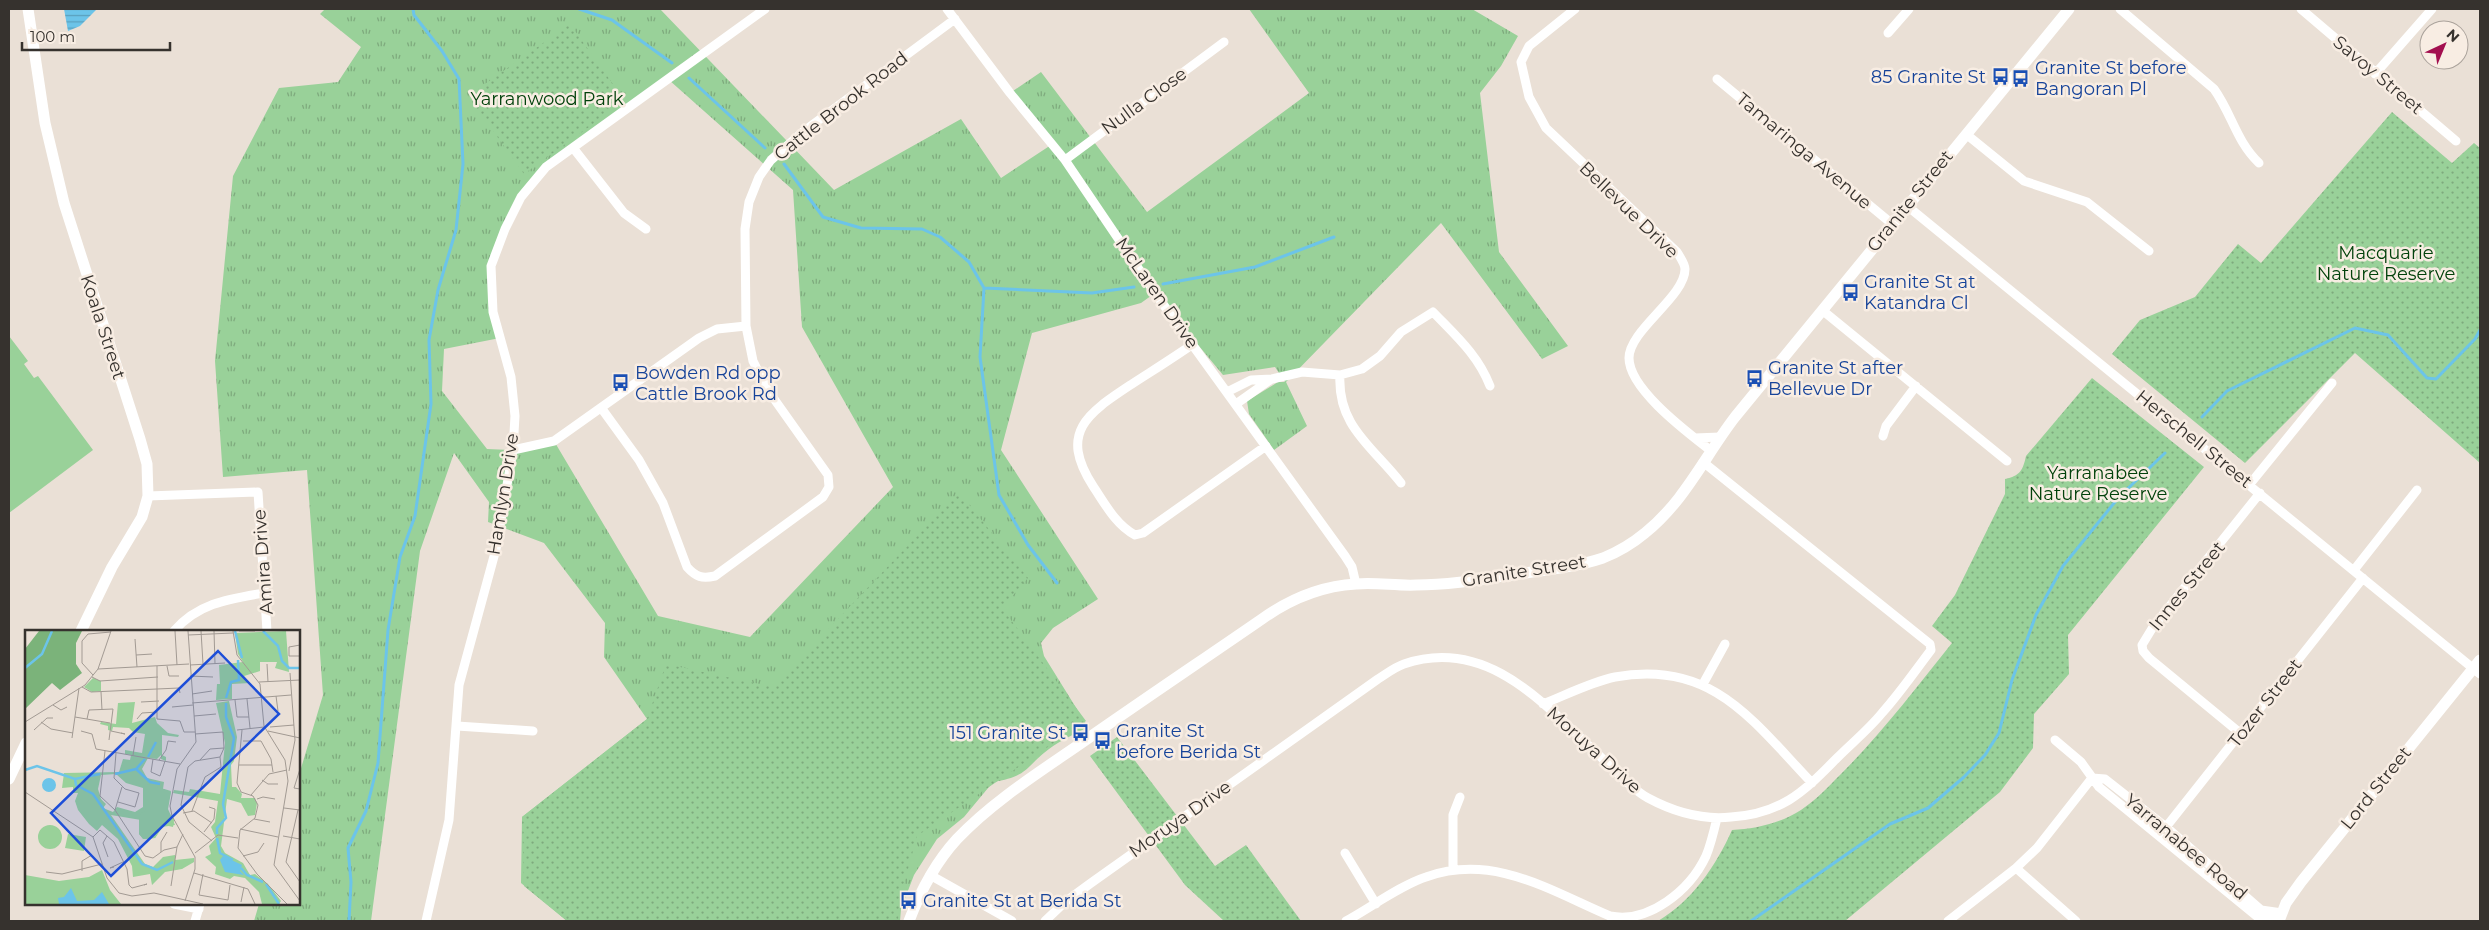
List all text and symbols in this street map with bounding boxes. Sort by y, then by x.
scale bar [22,20,170,52]
north arrow [2419,20,2469,70]
text: N [2443,25,2463,46]
text: 100 m [30,27,75,46]
street label: Savoy Street [2328,31,2428,119]
street label: Cattle Brook Road [770,47,912,165]
place label: Granite St before Bangoran Pl [2035,57,2187,100]
street label: Nulla Close [1097,63,1191,139]
place label: 85 Granite St [1871,66,1986,88]
bus stop icon: 85 Granite St [1990,67,2010,87]
bus stop icon: Granite St before Bangoran Pl [2011,68,2031,88]
park label: Yarranwood Park [470,88,624,110]
street label: Tamaringa Avenue [1732,88,1876,214]
street label: Granite Street [1862,146,1958,256]
street label: Bellevue Drive [1575,157,1683,263]
street label: McLaren Drive [1111,233,1203,353]
park label: Macquarie Nature Reserve [2317,242,2455,285]
place label: Granite St at Katandra Cl [1864,271,1975,314]
street label: Koala Street [76,272,130,382]
bus stop icon: Granite St at Katandra Cl [1840,282,1860,302]
place label: Granite St after Bellevue Dr [1768,357,1903,400]
place label: Bowden Rd opp Cattle Brook Rd [635,362,781,405]
bus stop icon: Granite St after Bellevue Dr [1744,368,1764,388]
bus stop icon: Bowden Rd opp Cattle Brook Rd [611,373,631,393]
street label: Herschell Street [2131,385,2257,493]
street label: Hamlyn Drive [483,431,523,556]
park label: Yarranabee Nature Reserve [2029,462,2167,505]
street label: Amira Drive [248,508,278,616]
street label: Innes Street [2144,537,2230,635]
street label: Granite Street [1461,550,1587,592]
inset map [25,630,300,905]
street label: Tozer Street [2223,654,2307,752]
street label: Moruya Drive [1542,702,1646,798]
place label: Granite St before Berida St [1116,720,1261,763]
place label: 151 Granite St [949,722,1066,744]
bus stop icon: 151 Granite St [1070,723,1090,743]
bus stop icon: Granite St before Berida St [1092,731,1112,751]
street label: Lord Street [2336,742,2416,834]
street label: Moruya Drive [1125,776,1235,862]
street label: Yarranabee Road [2120,789,2252,905]
place label: Granite St at Berida St [923,890,1121,912]
bus stop icon: Granite St at Berida St [899,891,919,911]

